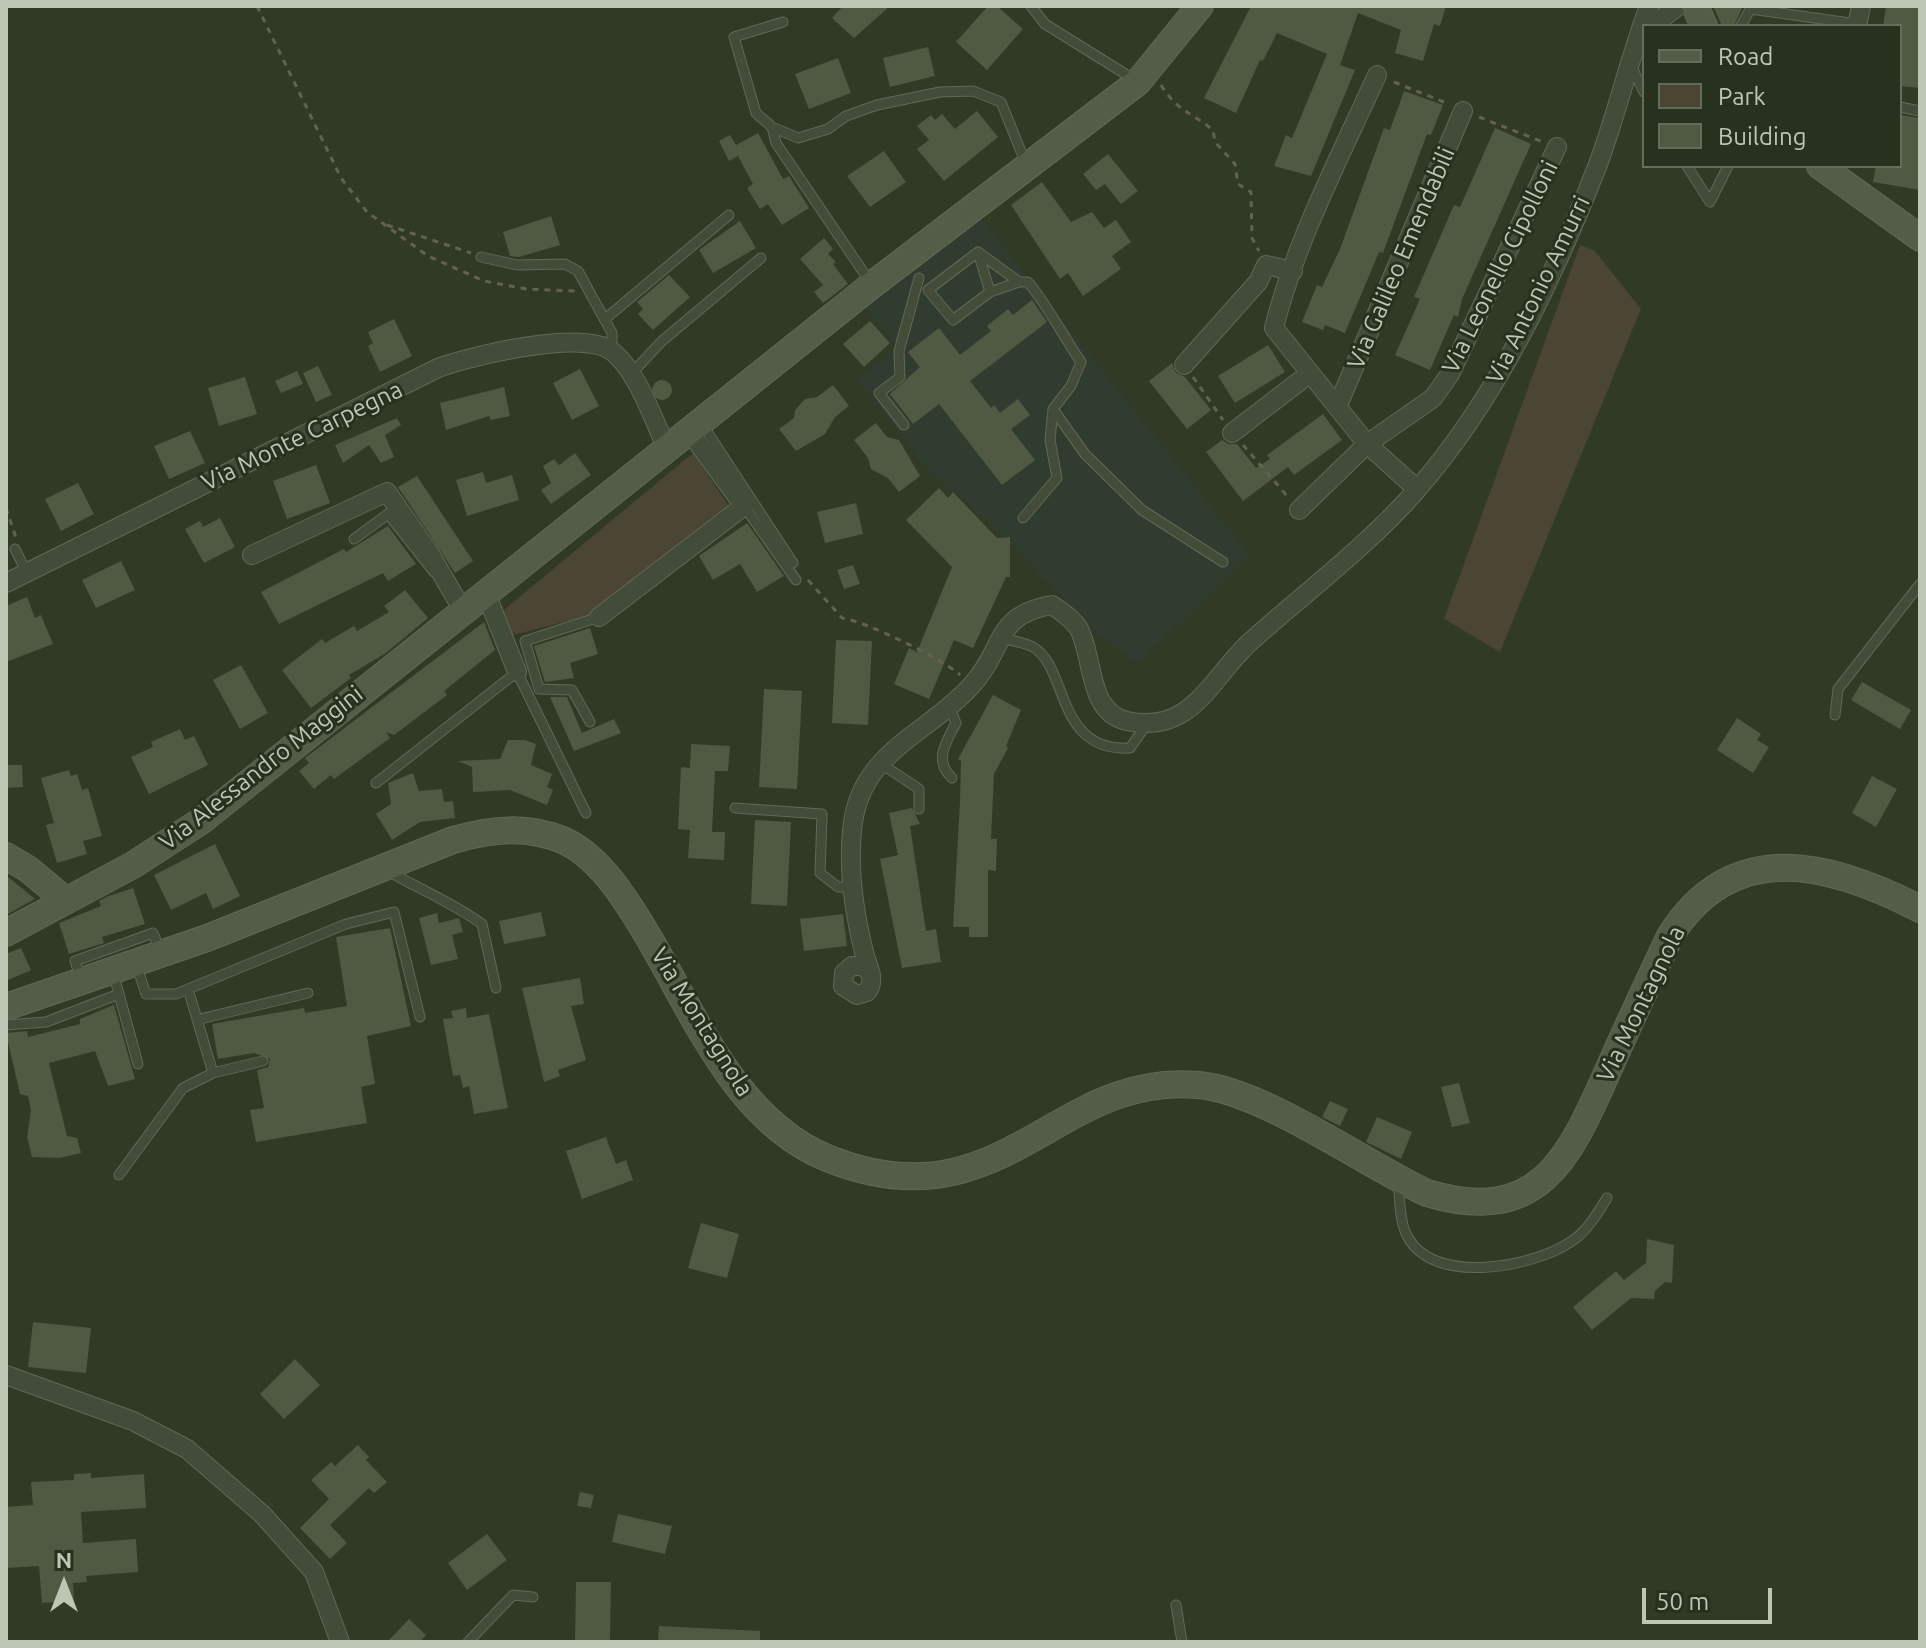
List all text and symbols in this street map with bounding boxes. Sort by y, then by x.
legend [1642,24,1902,168]
text: Road [1718,43,1773,70]
text: Park [1718,83,1766,110]
text: Building [1718,123,1806,150]
street label: Via Galileo Emendabili [1341,143,1461,373]
street label: Via Leonello Cipolloni [1436,156,1564,378]
street label: Via Antonio Amurri [1480,191,1596,389]
street label: Via Monte Carpegna [197,375,407,497]
street label: Via Alessandro Maggini [153,680,369,856]
street label: Via Montagnola [1591,921,1691,1087]
street label: Via Montagnola [645,942,759,1102]
north arrow [24,1544,104,1624]
text: N [56,1547,72,1572]
scale bar [1646,1572,1776,1622]
text: 50 m [1656,1588,1709,1615]

